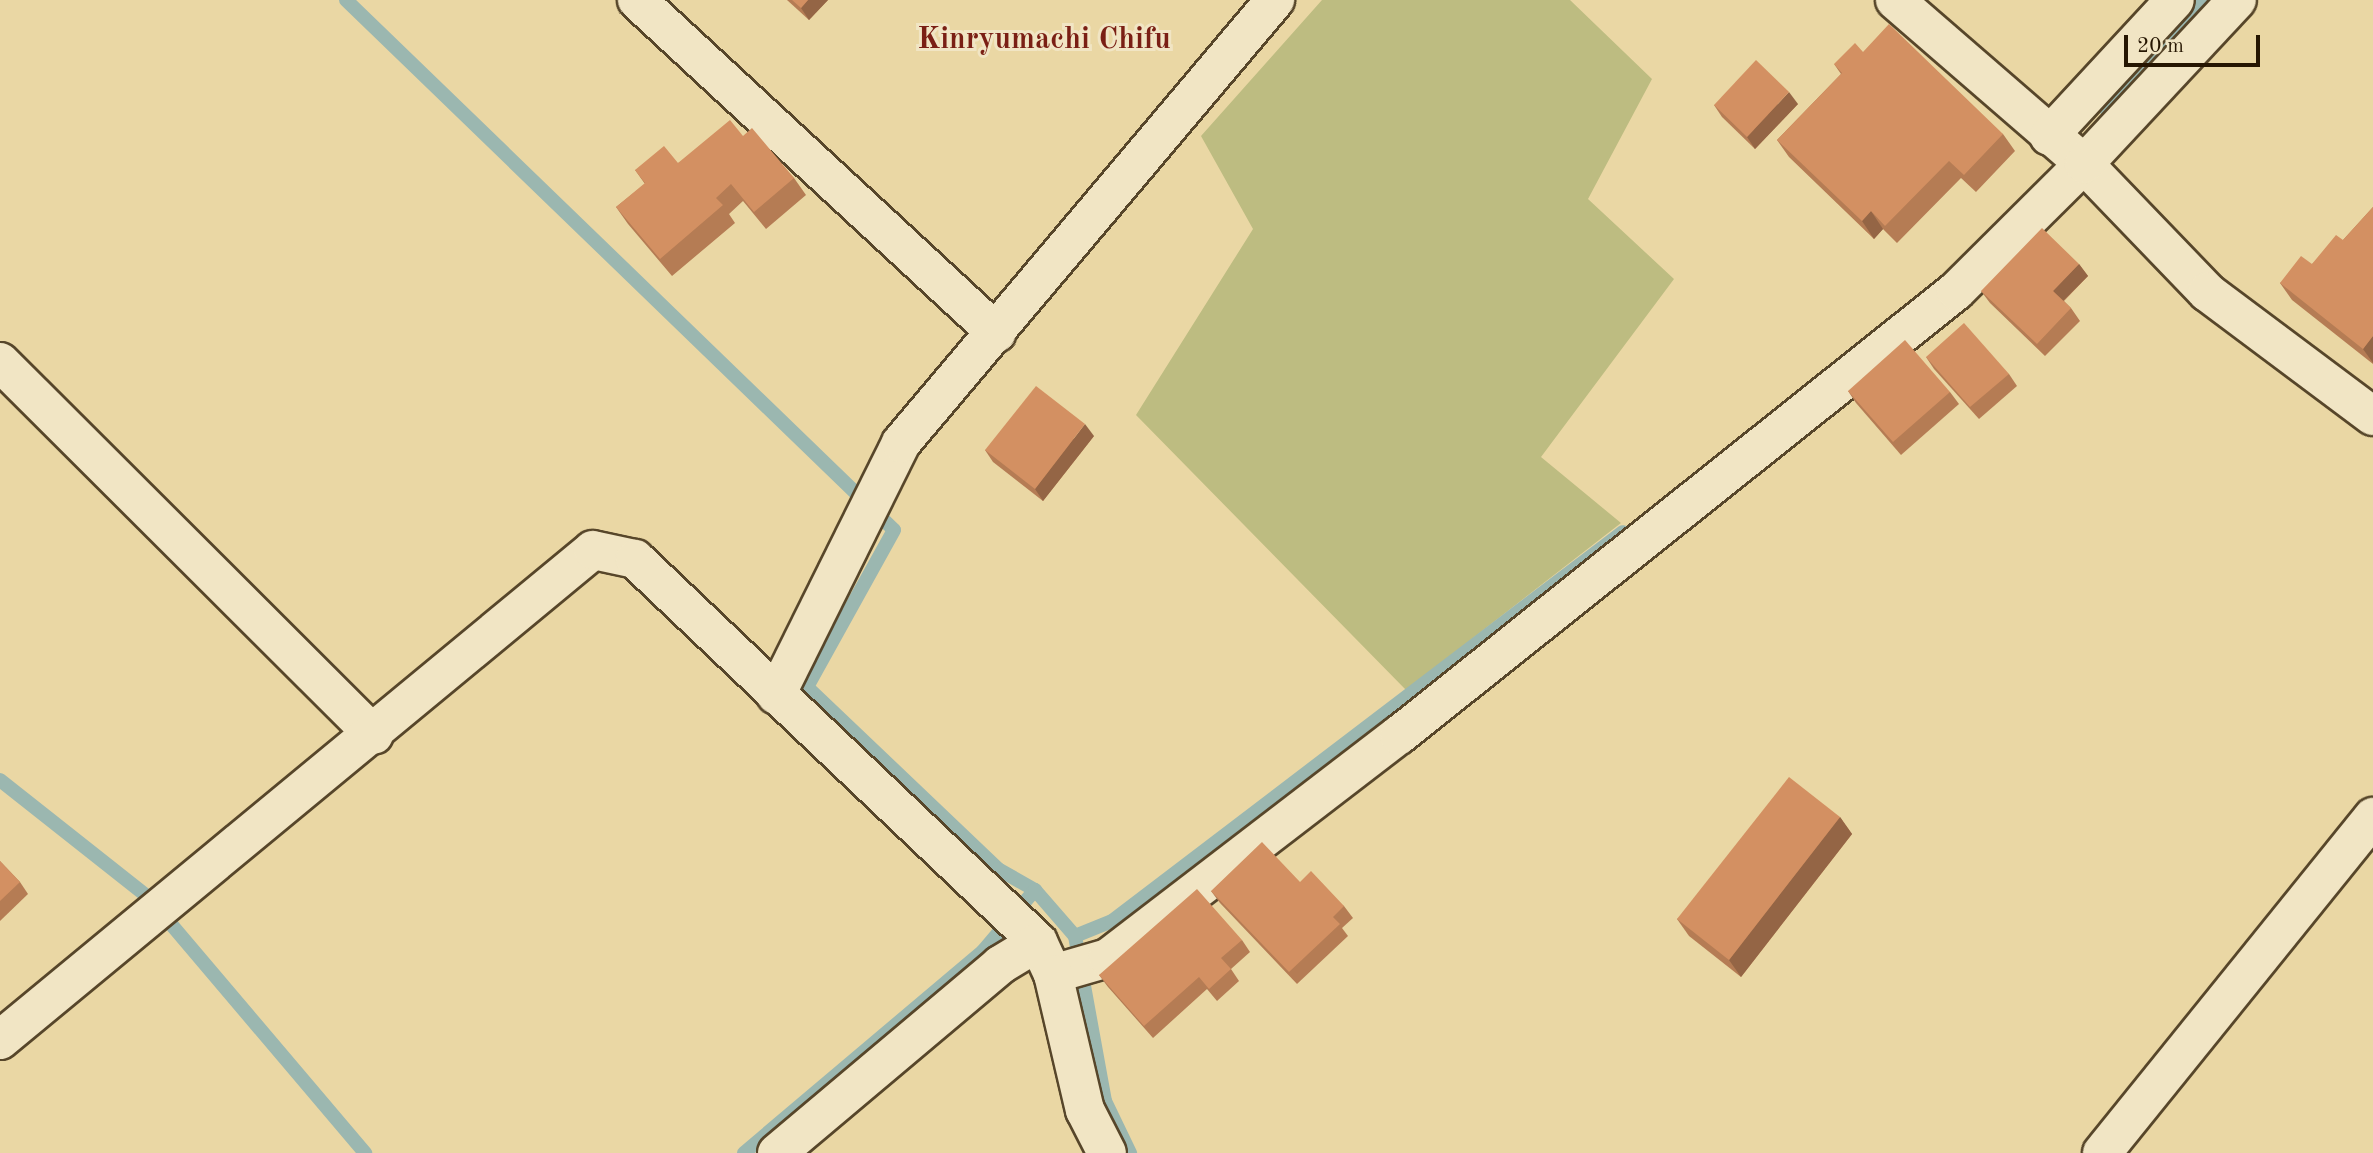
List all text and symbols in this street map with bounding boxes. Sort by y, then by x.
scale bar [2128,21,2264,65]
district label: Kinryumachi Chifu [917,22,1171,58]
text: 20 m [2137,36,2184,57]

